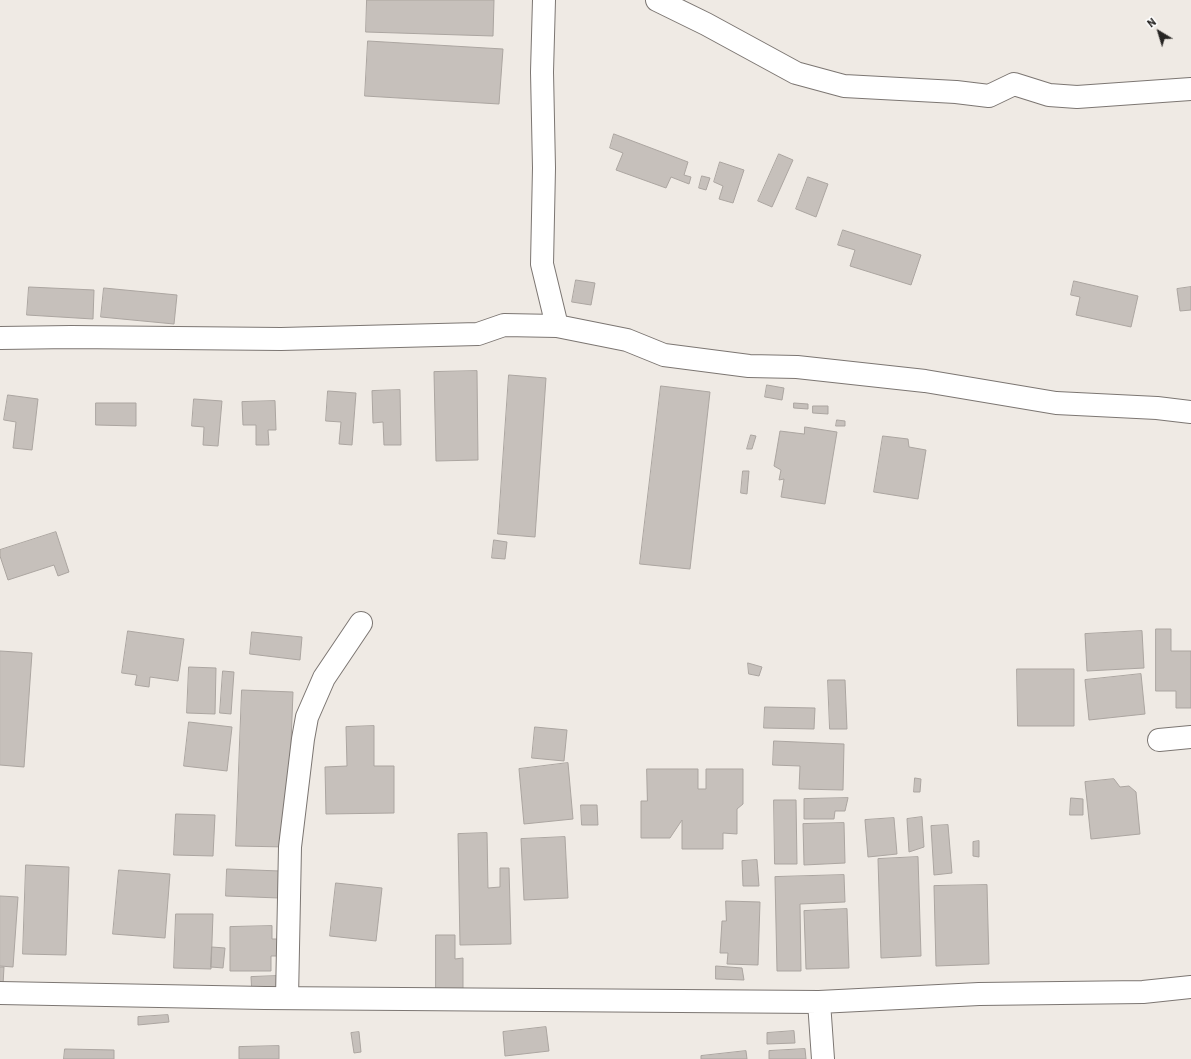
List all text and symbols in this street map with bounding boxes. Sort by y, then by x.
north arrow [1139,12,1179,52]
text: N [1144,15,1158,30]

